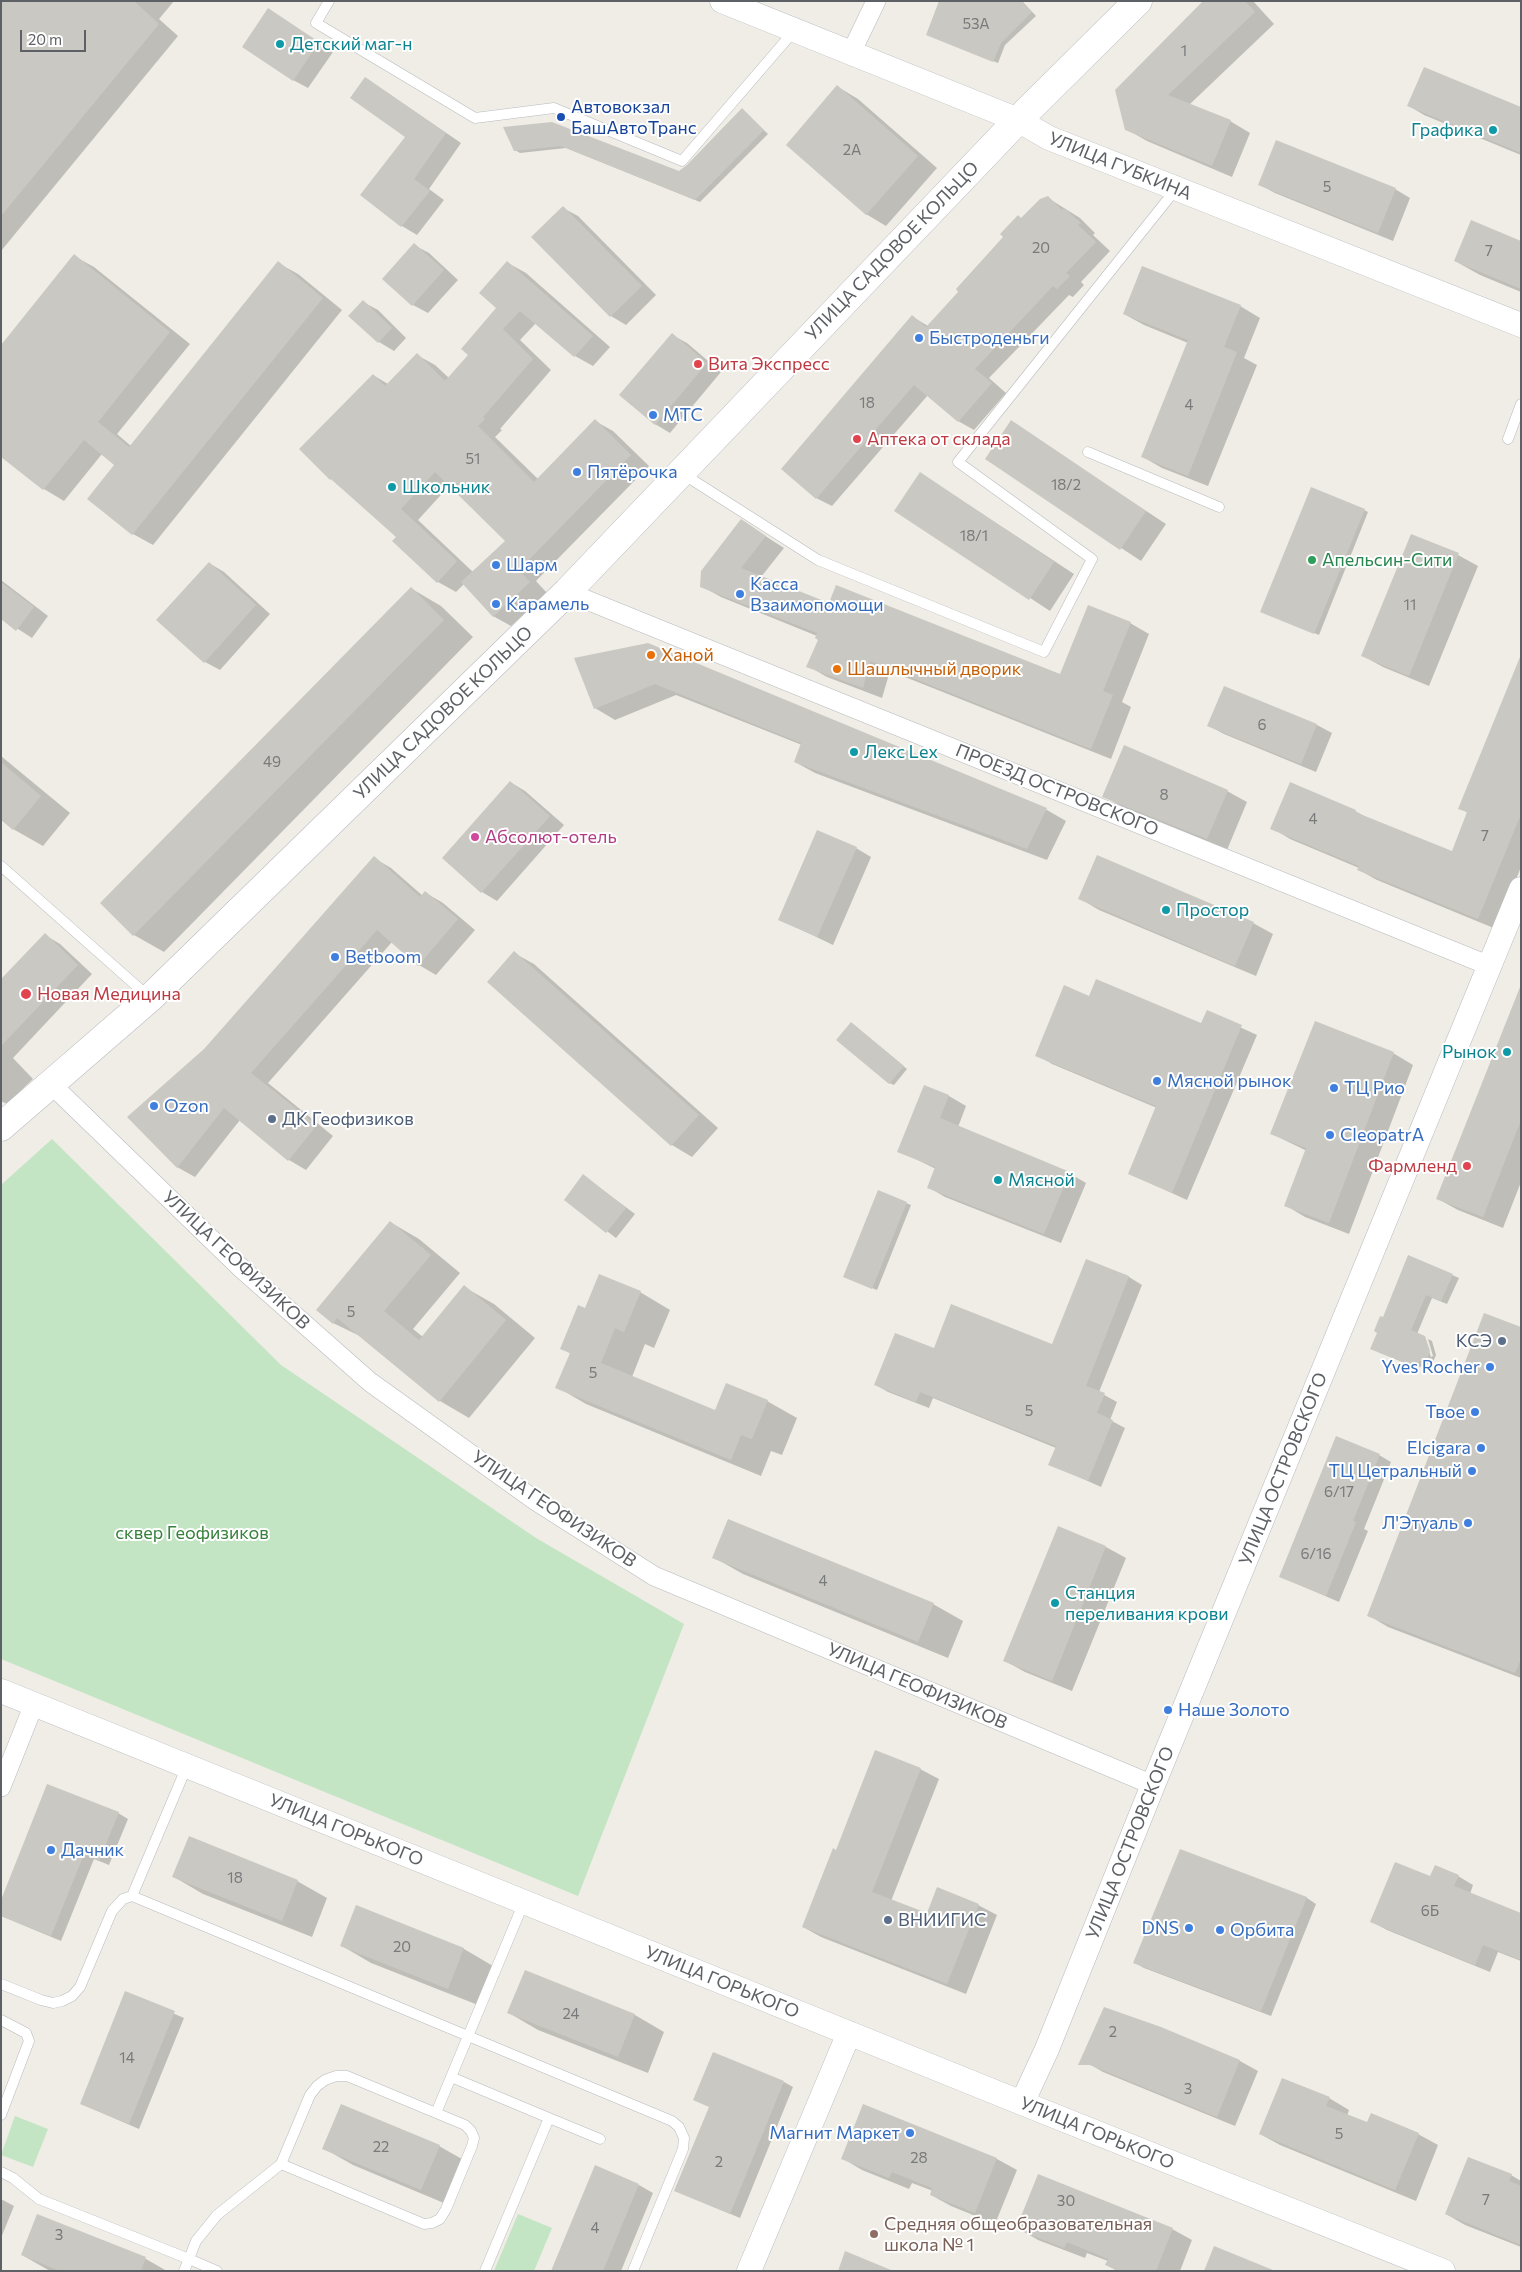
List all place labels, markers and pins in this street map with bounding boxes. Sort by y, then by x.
place label: Детский маг-н [290,33,412,55]
marker: Детский маг-н [274,38,286,50]
place label: Автовокзал БашАвтоТранс [571,96,697,138]
marker: Автовокзал БашАвтоТранс [555,111,567,123]
place label: Графика [1411,119,1483,141]
marker: Графика [1487,124,1499,136]
place label: Быстроденьги [929,327,1050,349]
marker: Быстроденьги [913,332,925,344]
place label: Вита Экспресс [708,353,830,375]
marker: Вита Экспресс [692,358,704,370]
place label: МТС [663,404,703,426]
marker: МТС [647,409,659,421]
place label: Аптека от склада [867,428,1011,450]
marker: Аптека от склада [851,433,863,445]
place label: Пятёрочка [587,461,678,483]
marker: Пятёрочка [571,466,583,478]
place label: Школьник [402,476,490,498]
marker: Школьник [386,481,398,493]
place label: Апельсин-Сити [1322,549,1452,571]
place label: Шарм [506,554,557,576]
marker: Апельсин-Сити [1306,554,1318,566]
marker: Шарм [490,559,502,571]
place label: Касса Взаимопомощи [750,573,884,616]
marker: Касса Взаимопомощи [734,588,746,600]
place label: Карамель [506,593,589,615]
marker: Карамель [490,598,502,610]
place label: Ханой [661,644,714,666]
marker: Ханой [645,649,657,661]
place label: Шашлычный дворик [847,658,1021,680]
marker: Шашлычный дворик [831,663,843,675]
place label: Лекс Lex [864,741,938,763]
marker: Лекс Lex [848,746,860,758]
place label: Абсолют-отель [485,826,617,848]
marker: Абсолют-отель [469,831,481,843]
place label: Простор [1176,899,1249,921]
marker: Простор [1160,904,1172,916]
place label: Betboom [345,946,421,968]
marker: Betboom [329,951,341,963]
place label: Новая Медицина [37,983,181,1005]
marker: Новая Медицина [19,987,33,1001]
place label: Рынок [1442,1041,1497,1063]
marker: Рынок [1501,1046,1513,1058]
place label: Мясной рынок [1167,1070,1292,1092]
marker: Мясной рынок [1151,1075,1163,1087]
place label: ТЦ Рио [1344,1077,1405,1099]
marker: ТЦ Рио [1328,1082,1340,1094]
place label: Ozon [164,1095,209,1117]
marker: Ozon [148,1100,160,1112]
place label: ДК Геофизиков [282,1108,414,1130]
marker: ДК Геофизиков [266,1113,278,1125]
place label: CleopatrA [1340,1124,1424,1146]
marker: CleopatrA [1324,1129,1336,1141]
place label: Фармленд [1368,1155,1457,1177]
marker: Фармленд [1461,1160,1473,1172]
place label: Мясной [1008,1169,1075,1191]
marker: Мясной [992,1174,1004,1186]
place label: КСЭ [1456,1330,1492,1352]
marker: КСЭ [1496,1335,1508,1347]
place label: Yves Rocher [1381,1356,1480,1378]
marker: Yves Rocher [1484,1361,1496,1373]
place label: Твое [1425,1401,1465,1423]
marker: Твое [1469,1406,1481,1418]
place label: Elcigara [1407,1437,1471,1459]
marker: Elcigara [1475,1442,1487,1454]
place label: ТЦ Цетральный [1328,1460,1462,1482]
marker: ТЦ Цетральный [1466,1465,1478,1477]
place label: Л'Этуаль [1382,1512,1458,1534]
marker: Л'Этуаль [1462,1517,1474,1529]
place label: Станция переливания крови [1065,1582,1229,1625]
marker: Станция переливания крови [1049,1597,1061,1609]
place label: Наше Золото [1178,1699,1290,1721]
marker: Наше Золото [1162,1704,1174,1716]
place label: Дачник [61,1839,124,1861]
marker: Дачник [45,1844,57,1856]
place label: ВНИИГИС [898,1909,986,1931]
marker: ВНИИГИС [882,1914,894,1926]
place label: DNS [1142,1917,1179,1939]
place label: Орбита [1230,1919,1294,1941]
marker: DNS [1183,1922,1195,1934]
marker: Орбита [1214,1924,1226,1936]
place label: Магнит Маркет [769,2122,900,2144]
marker: Магнит Маркет [904,2127,916,2139]
place label: Средняя общеобразовательная школа № 1 [884,2213,1152,2256]
marker: Средняя общеобразовательная школа № 1 [868,2228,880,2240]

